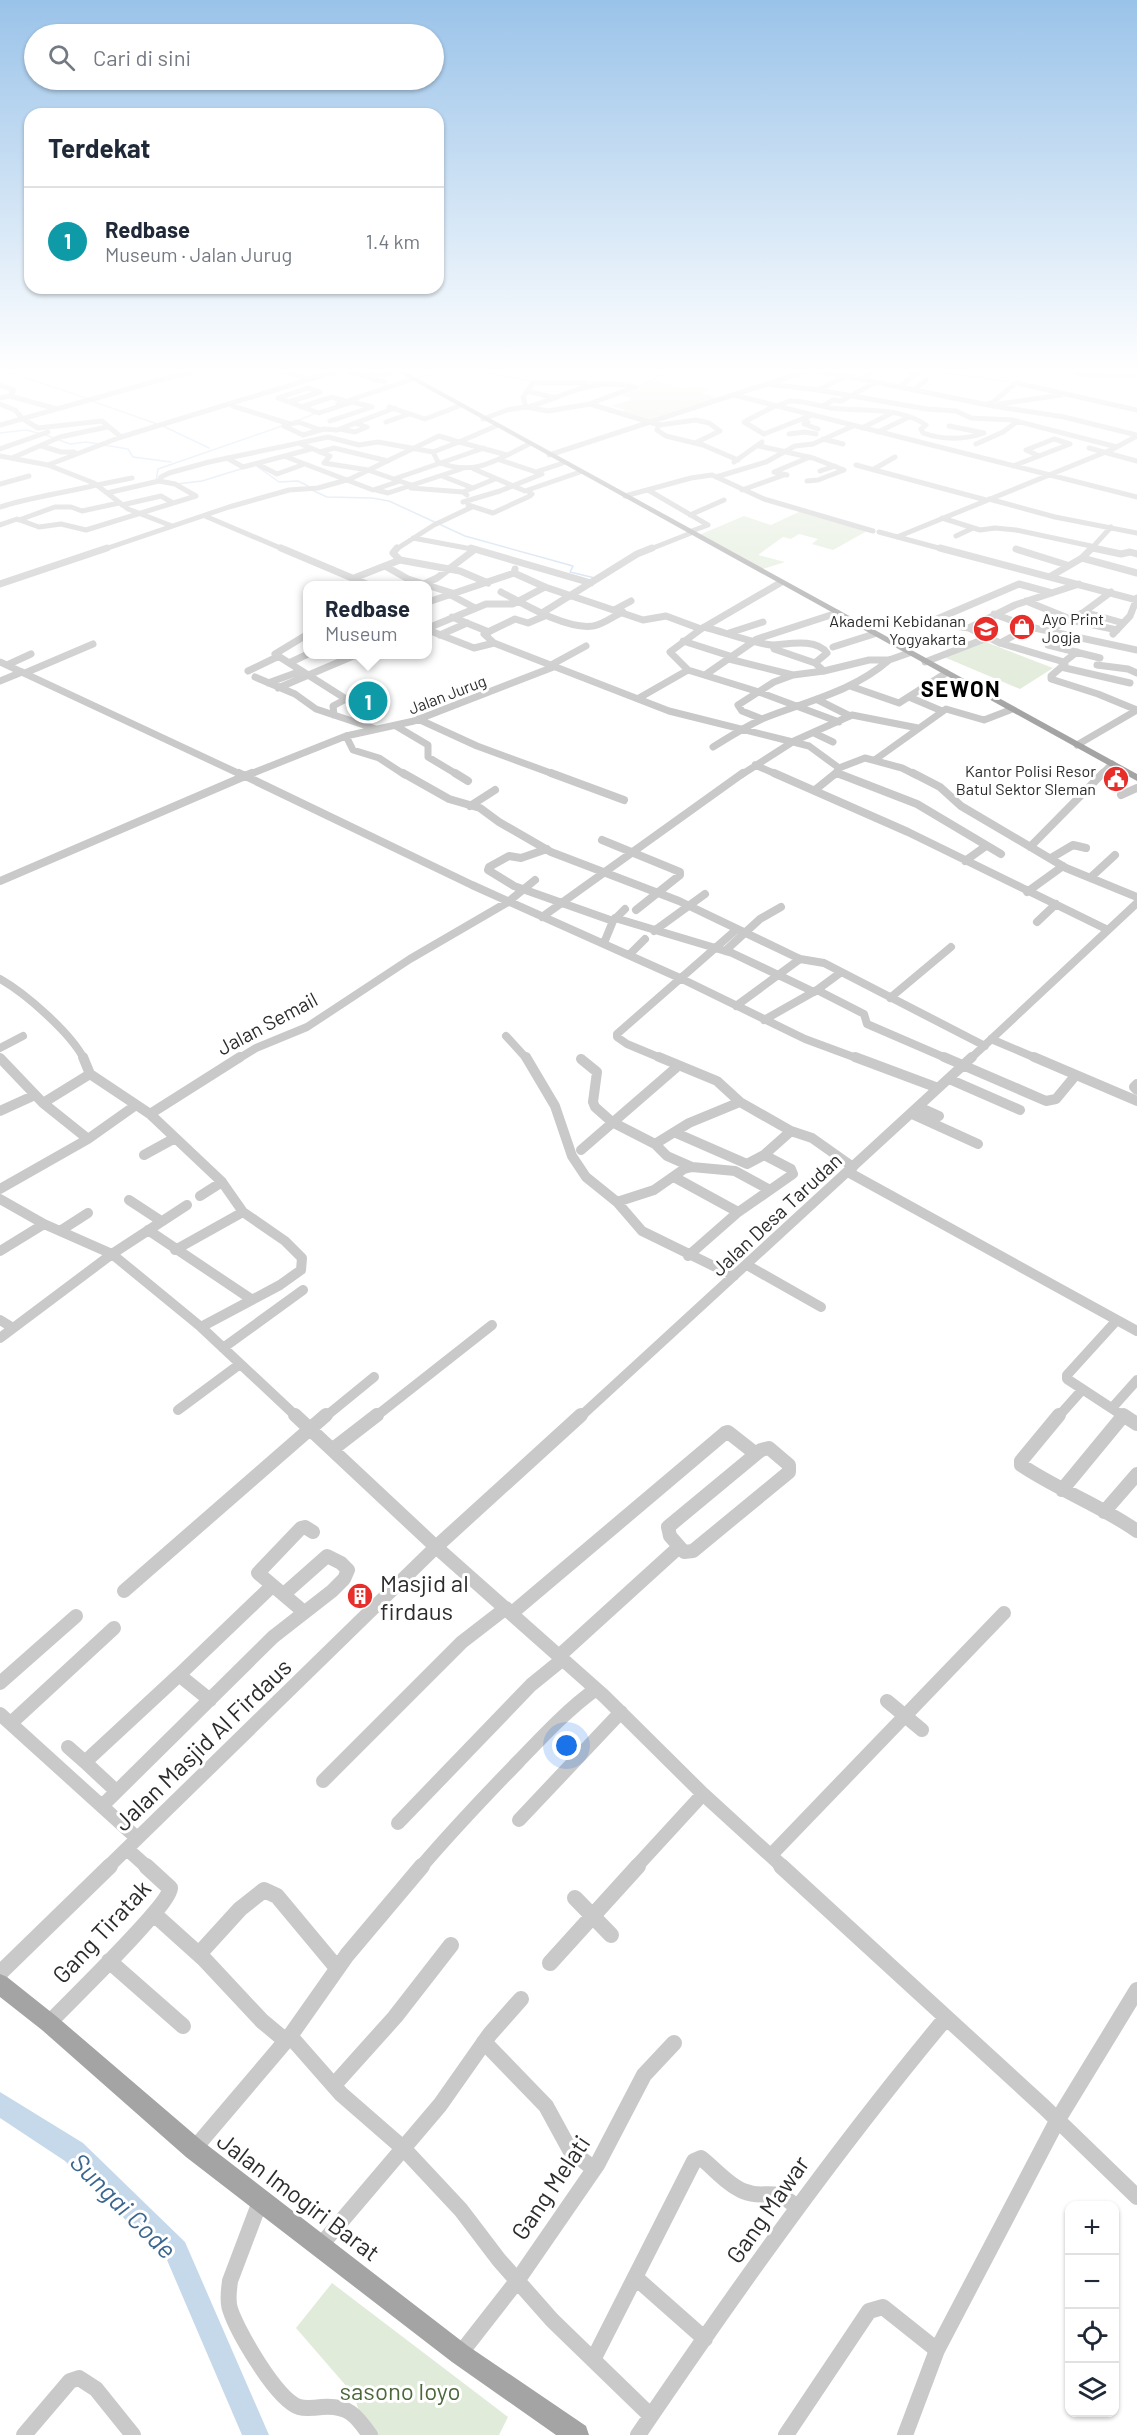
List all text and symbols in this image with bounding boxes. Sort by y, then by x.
search box [24,24,444,90]
icon: search [45,41,78,74]
text: Cari di sini [93,44,191,70]
text: Terdekat [48,132,150,163]
text: Redbase [105,216,190,242]
text: 1 [64,229,71,253]
text: 1.4 km [366,229,420,253]
text: Museum · Jalan Jurug [105,242,292,266]
popup [303,581,432,659]
text: Redbase [325,595,410,621]
place label: Ayo Print Jogja [1042,609,1104,646]
place label: Akademi Kebidanan Yogyakarta [829,611,966,648]
shop icon: Ayo Print Jogja [1007,612,1037,642]
school or university icon: Akademi Kebidanan Yogyakarta [971,614,1001,644]
text: Museum [325,621,398,645]
street label: Jalan Jurug [405,670,489,718]
district label: SEWON [921,675,1001,701]
pin: 1 [348,678,388,724]
place label: Kantor Polisi Resor Batul Sektor Sleman [956,761,1096,798]
public building icon: Kantor Polisi Resor Batul Sektor Sleman [1101,764,1131,794]
street label: Jalan Semail [213,987,321,1059]
street label: Jalan Desa Tarudan [706,1148,846,1280]
place label: Masjid al firdaus [380,1568,469,1625]
building icon: Masjid al firdaus [345,1581,375,1611]
street label: Jalan Masjid Al Firdaus [107,1652,297,1836]
your location [552,1731,581,1760]
street label: Gang Tiratak [46,1873,156,1989]
street label: Jalan Imogiri Barat [212,2125,386,2267]
street label: Gang Melati [504,2129,596,2245]
water label: Sungai Code [65,2146,183,2264]
street label: Gang Mawar [719,2149,815,2268]
map controls [1065,2201,1119,2417]
button: + [1065,2201,1119,2255]
button: − [1065,2255,1119,2309]
button: locate [1065,2309,1119,2363]
button: layers [1065,2363,1119,2417]
park label: sasono loyo [340,2376,460,2405]

